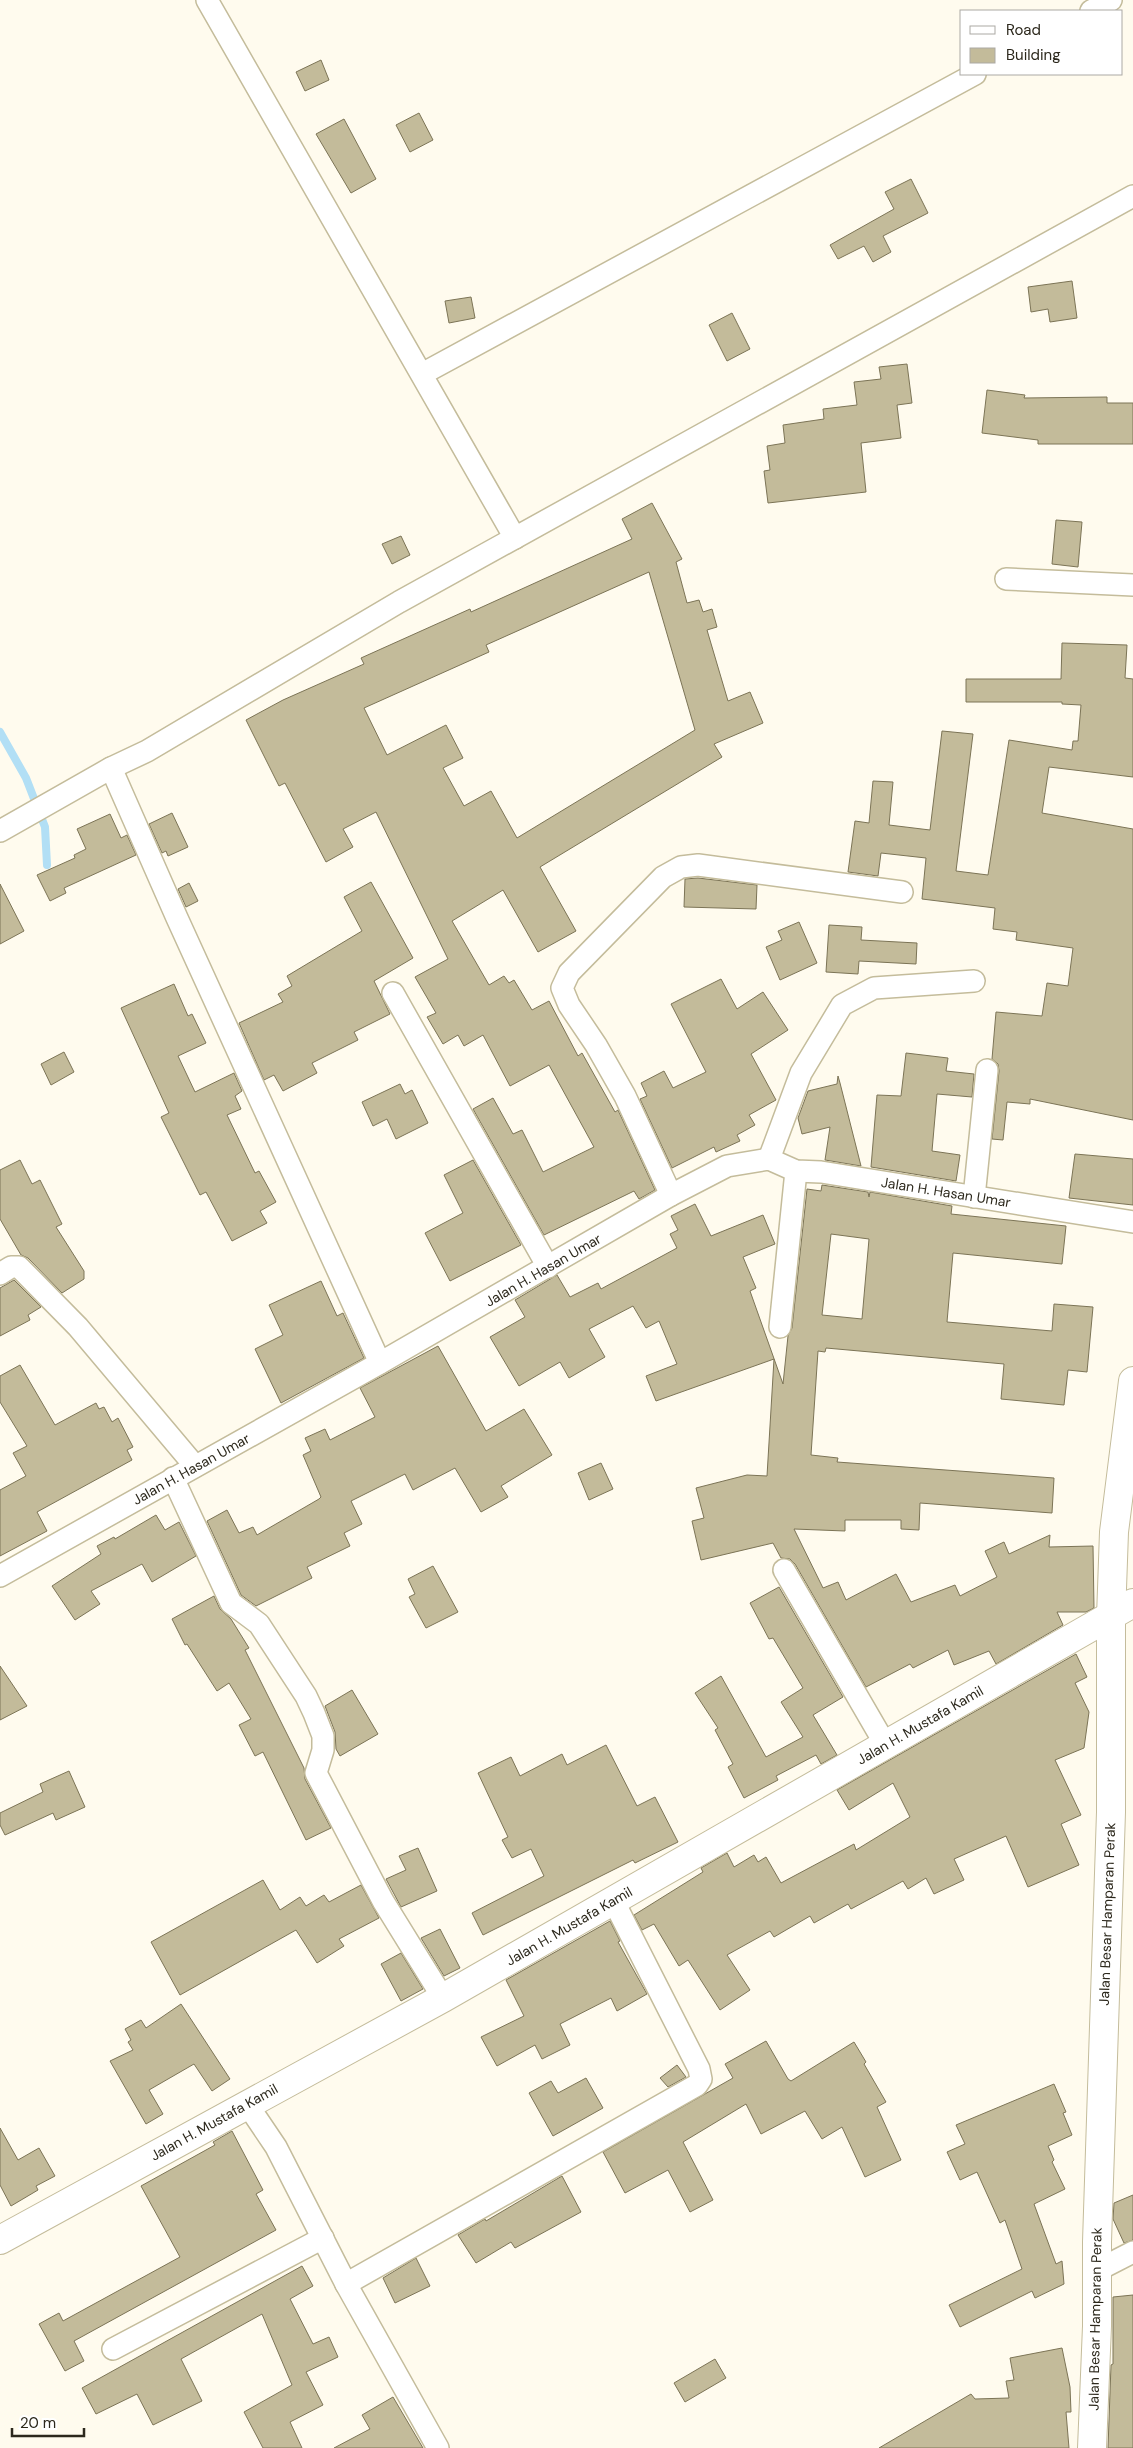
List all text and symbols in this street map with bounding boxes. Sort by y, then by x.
legend [960,10,1123,75]
text: Road [1006,20,1041,40]
text: Building [1006,45,1061,65]
street label: Jalan H. Hasan Umar [880,1173,1012,1211]
street label: Jalan H. Hasan Umar [482,1229,604,1311]
street label: Jalan H. Hasan Umar [129,1429,253,1509]
street label: Jalan H. Mustafa Kamil [854,1681,986,1769]
street label: Jalan Besar Hamparan Perak [1095,1822,1119,2006]
street label: Jalan H. Mustafa Kamil [503,1882,635,1970]
street label: Jalan H. Mustafa Kamil [147,2079,281,2165]
street label: Jalan Besar Hamparan Perak [1084,2227,1106,2411]
scale bar [12,2406,85,2438]
text: 20 m [20,2413,56,2433]

